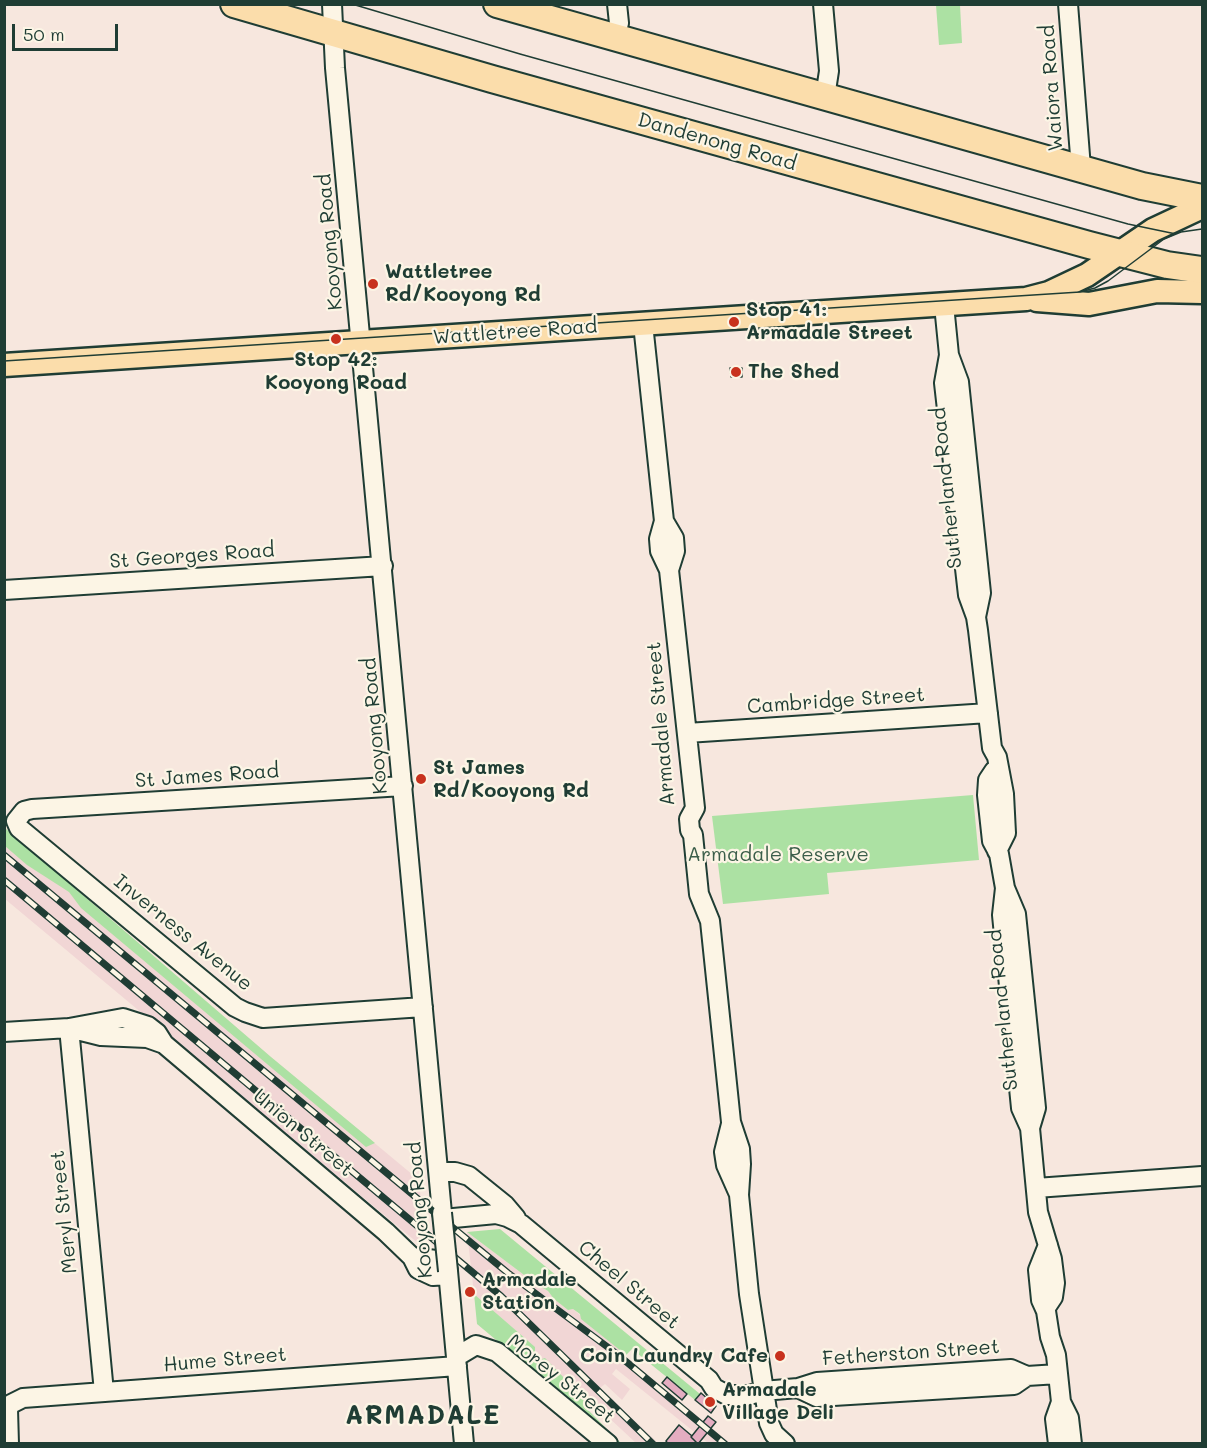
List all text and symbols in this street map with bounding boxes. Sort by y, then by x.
scale bar [15,12,122,50]
text: 50 m [23,22,65,46]
street label: Waiora Road [1036,24,1068,152]
street label: Dandenong Road [635,108,799,176]
street label: Kooyong Road [312,173,348,311]
place label: Wattletree Rd/Kooyong Rd [385,260,541,307]
marker: Wattletree Rd/Kooyong Rd [366,277,380,291]
place label: Stop 41: Armadale Street [746,298,913,345]
street label: Wattletree Road [432,314,598,350]
marker: Stop 41: Armadale Street [727,315,741,329]
marker: Stop 42: Kooyong Road [329,332,343,346]
place label: Stop 42: Kooyong Road [265,348,407,395]
place label: The Shed [748,360,839,384]
marker: The Shed [729,365,743,379]
street label: Sutherland Road [927,406,967,570]
street label: St Georges Road [109,538,275,574]
street label: Armadale Street [642,641,680,807]
street label: Kooyong Road [357,657,393,795]
street label: Cambridge Street [746,683,926,719]
place label: St James Rd/Kooyong Rd [433,756,589,803]
street label: St James Road [134,759,280,793]
marker: St James Rd/Kooyong Rd [414,772,428,786]
park label: Armadale Reserve [687,843,869,867]
street label: Inverness Avenue [109,870,257,996]
street label: Sutherland Road [983,928,1023,1092]
street label: Union Street [248,1084,358,1182]
street label: Kooyong Road [402,1141,438,1279]
street label: Meryl Street [46,1149,82,1275]
street label: Cheel Street [573,1236,685,1334]
place label: Armadale Station [482,1268,577,1315]
marker: Armadale Station [463,1285,477,1299]
street label: Morey Street [502,1329,620,1429]
street label: Fetherston Street [822,1335,1000,1371]
street label: Hume Street [162,1343,288,1377]
place label: Coin Laundry Cafe [580,1344,768,1368]
marker: Coin Laundry Cafe [773,1349,787,1363]
place label: Armadale Village Deli [722,1378,835,1425]
marker: Armadale Village Deli [703,1395,717,1409]
district label: ARMADALE [345,1400,501,1432]

